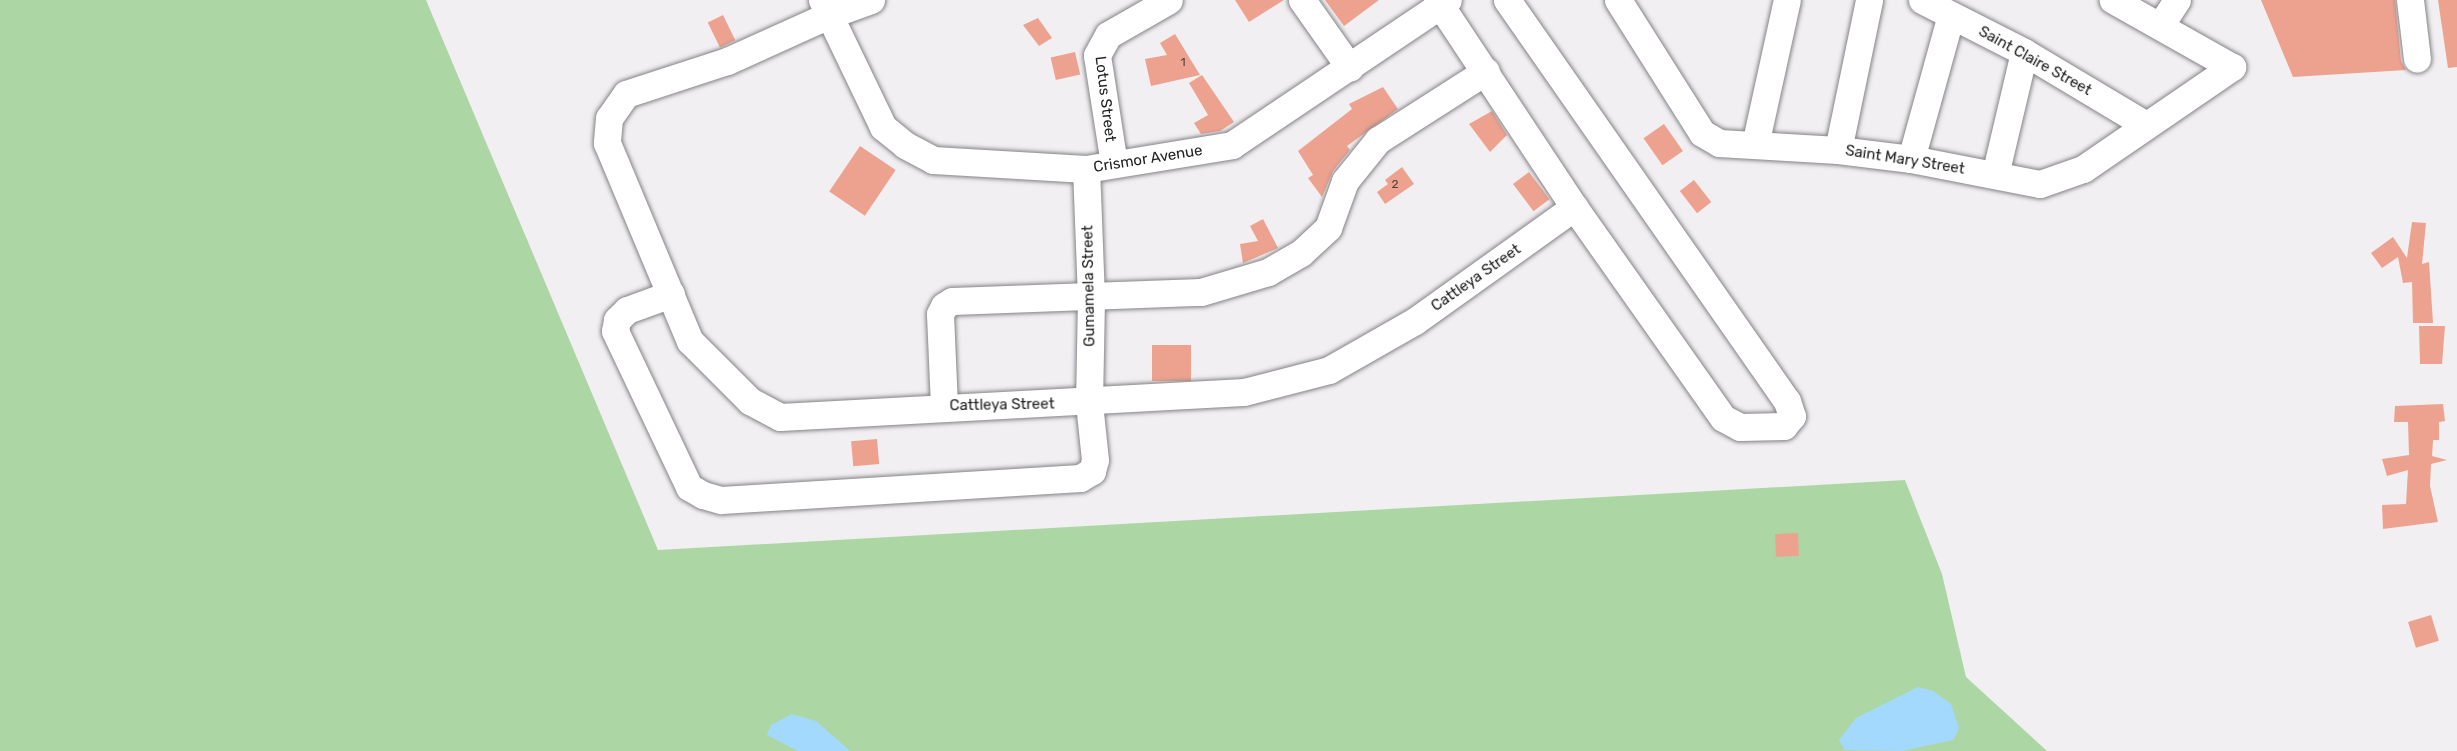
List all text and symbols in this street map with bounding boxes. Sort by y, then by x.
street label: Saint Claire Street [1975,23,2095,99]
street label: Lotus Street [1091,55,1119,143]
house number: 1 [1180,56,1186,70]
street label: Crismor Avenue [1092,141,1204,177]
street label: Saint Mary Street [1844,142,1966,178]
house number: 2 [1391,178,1399,192]
street label: Gumamela Street [1079,225,1099,347]
street label: Cattleya Street [1428,241,1524,315]
street label: Cattleya Street [949,395,1055,415]

